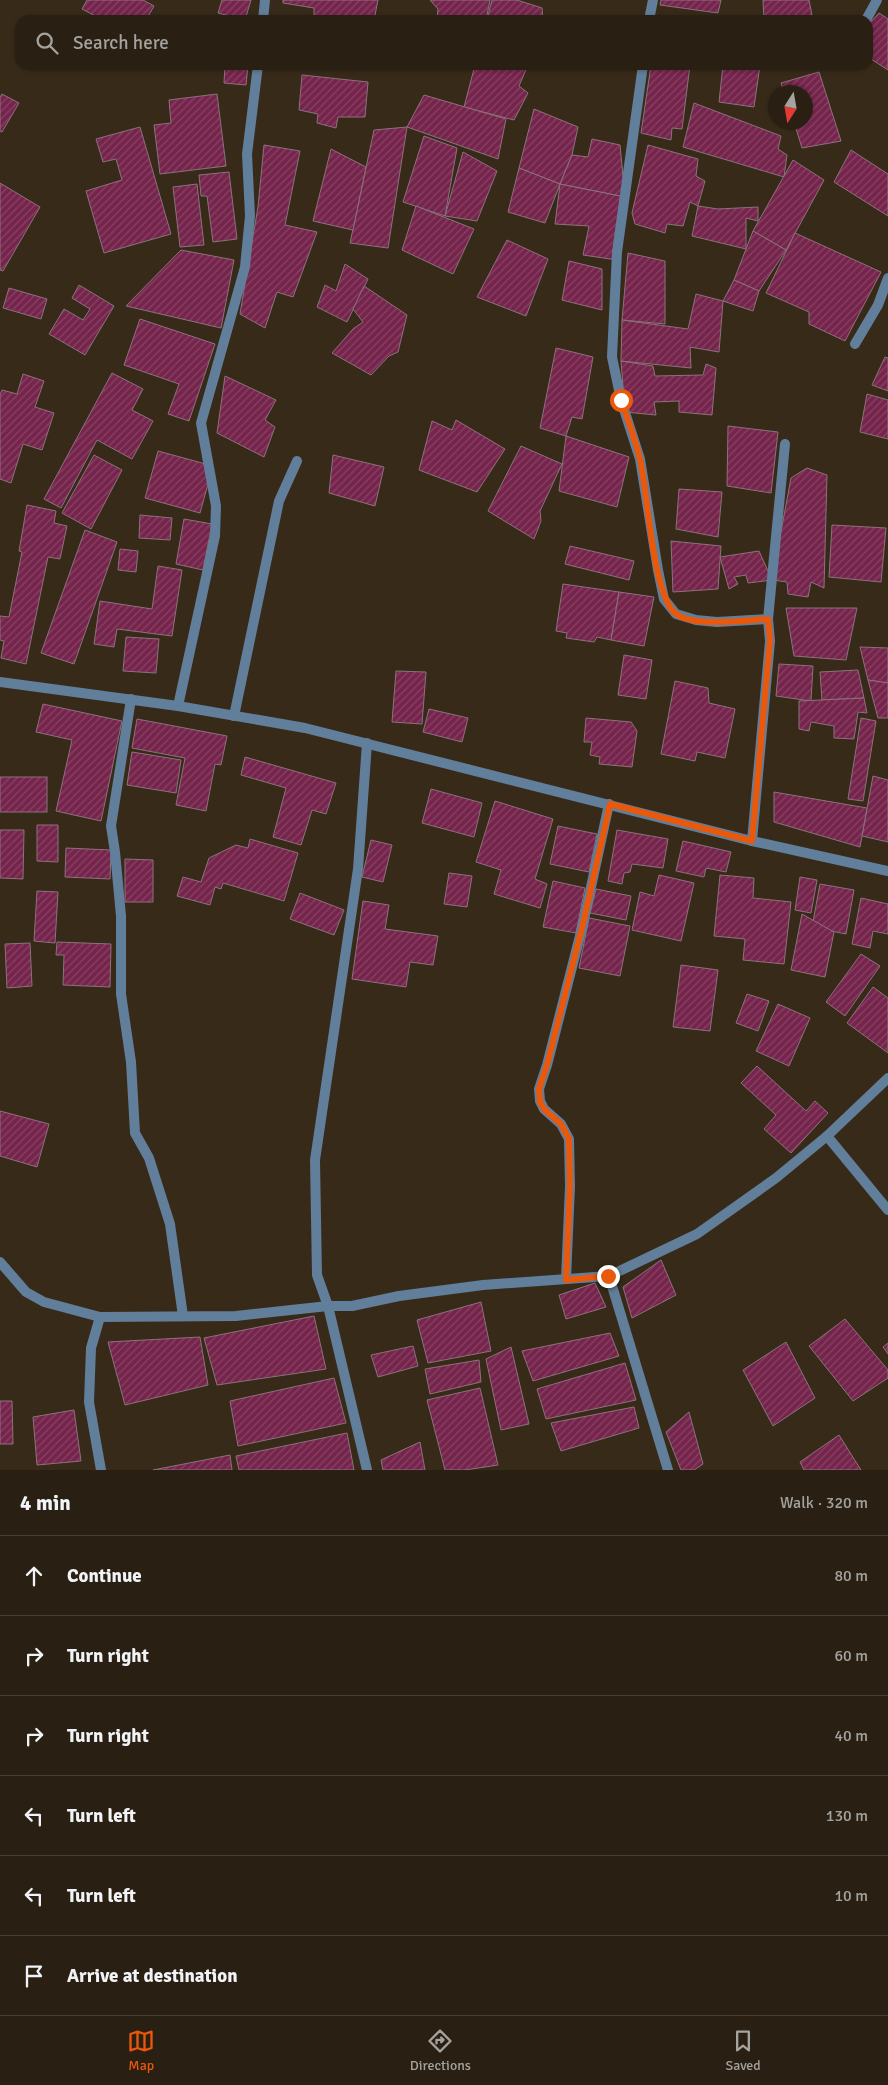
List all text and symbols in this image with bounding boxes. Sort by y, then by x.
search box [15,15,873,70]
icon: search [33,29,61,57]
text: Search here [73,31,169,55]
north arrow [768,85,813,130]
route start [610,389,633,412]
route end [597,1265,620,1288]
text: 4 min [20,1490,71,1516]
text: Walk · 320 m [780,1493,868,1513]
icon: ahead [20,1562,48,1590]
text: Continue [67,1564,142,1588]
text: 80 m [834,1566,868,1586]
icon: right [20,1642,48,1670]
text: Turn right [67,1644,149,1668]
text: 60 m [834,1646,868,1666]
icon: right [20,1722,48,1750]
text: Turn right [67,1724,149,1748]
text: 40 m [834,1726,868,1746]
icon: left [20,1802,48,1830]
text: Turn left [67,1804,136,1828]
text: 130 m [826,1806,868,1826]
icon: left [20,1882,48,1910]
text: Turn left [67,1884,136,1908]
text: 10 m [834,1886,868,1906]
icon: arrive [20,1962,48,1990]
text: Arrive at destination [67,1964,238,1988]
tab: Map [127,2027,155,2074]
tab: Directions [410,2027,471,2074]
tab: Saved [725,2027,761,2074]

